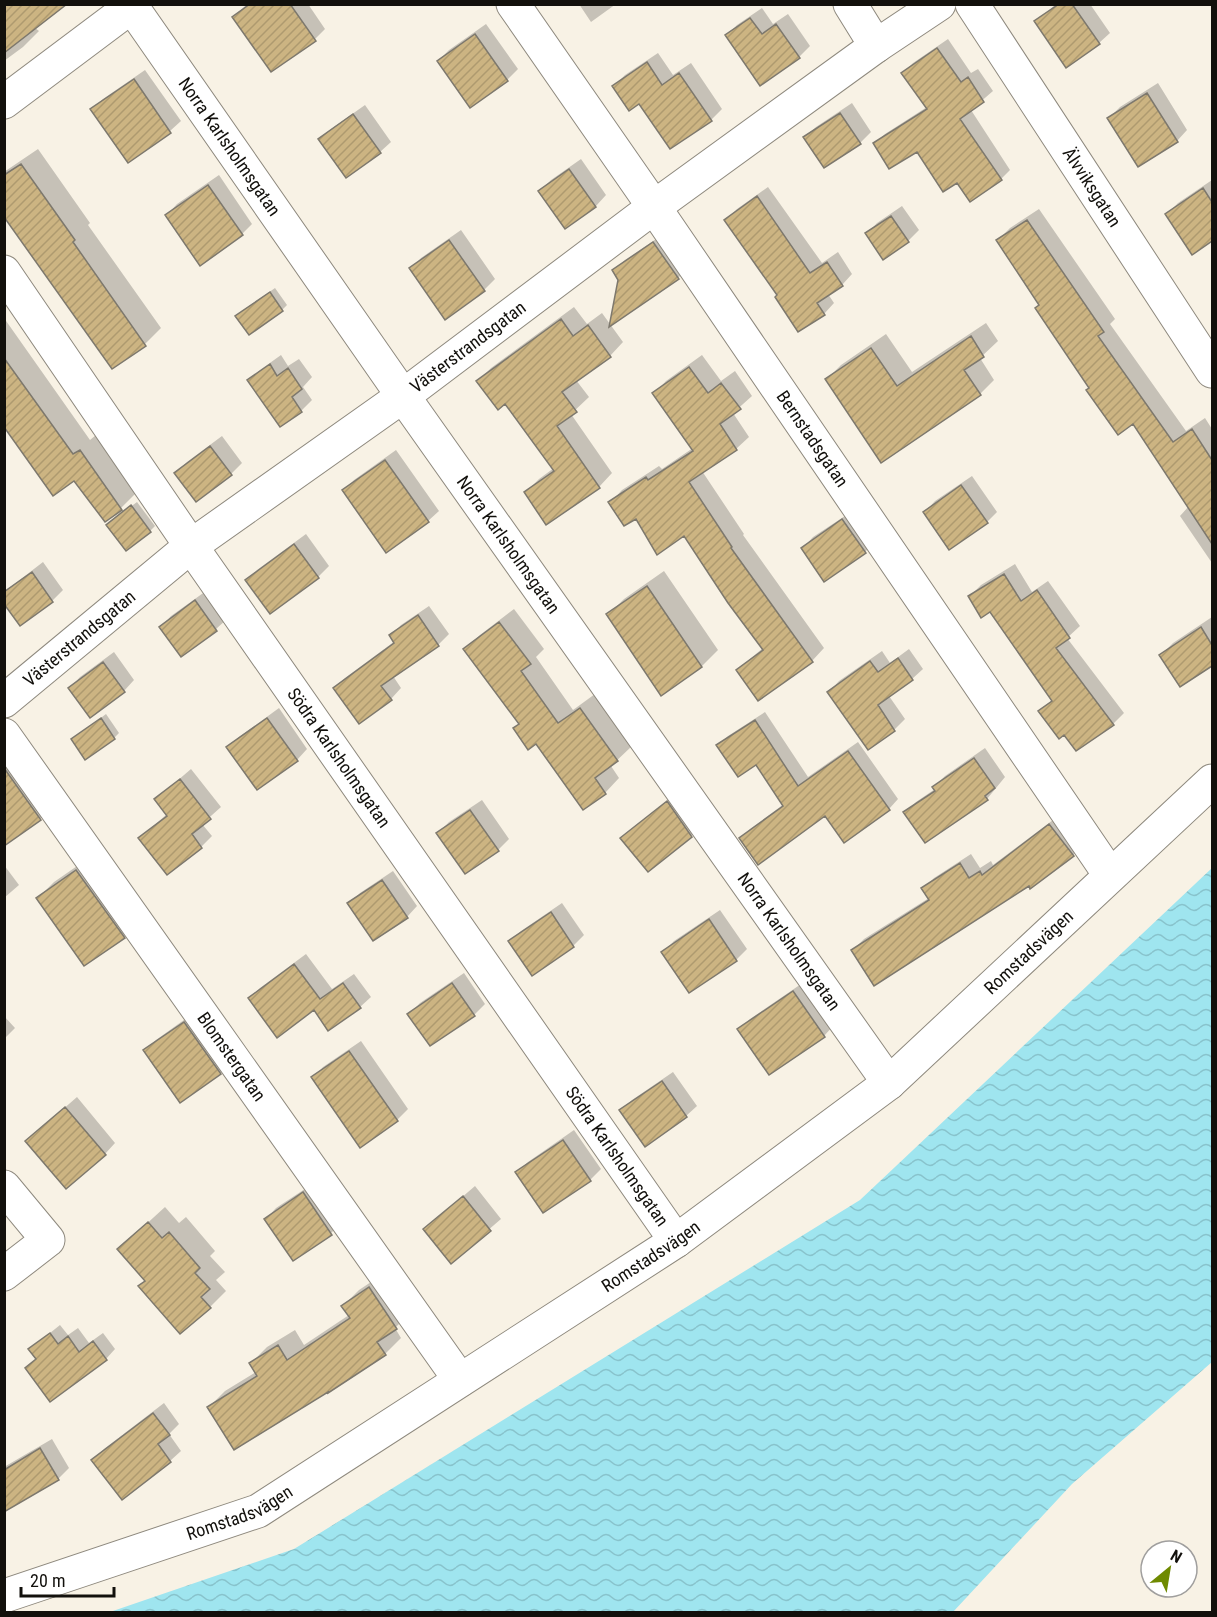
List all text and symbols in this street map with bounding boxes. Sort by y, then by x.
street label: Norra Karlsholmsgatan [174,73,285,220]
street label: Älvviksgatan [1059,143,1126,231]
street label: Västerstrandsgatan [406,296,530,397]
street label: Bernstadsgatan [773,386,853,491]
street label: Norra Karlsholmsgatan [453,472,565,617]
street label: Västerstrandsgatan [19,586,139,691]
street label: Södra Karlsholmsgatan [283,684,395,831]
street label: Norra Karlsholmsgatan [734,868,845,1014]
street label: Romstadsvägen [980,905,1077,998]
street label: Blomstergatan [193,1008,270,1105]
street label: Södra Karlsholmsgatan [561,1082,673,1230]
street label: Romstadsvägen [598,1216,704,1296]
street label: Romstadsvägen [184,1481,296,1544]
north arrow [1139,1539,1199,1599]
text: N [1167,1546,1185,1567]
scale bar [21,1560,114,1598]
text: 20 m [30,1570,65,1591]

